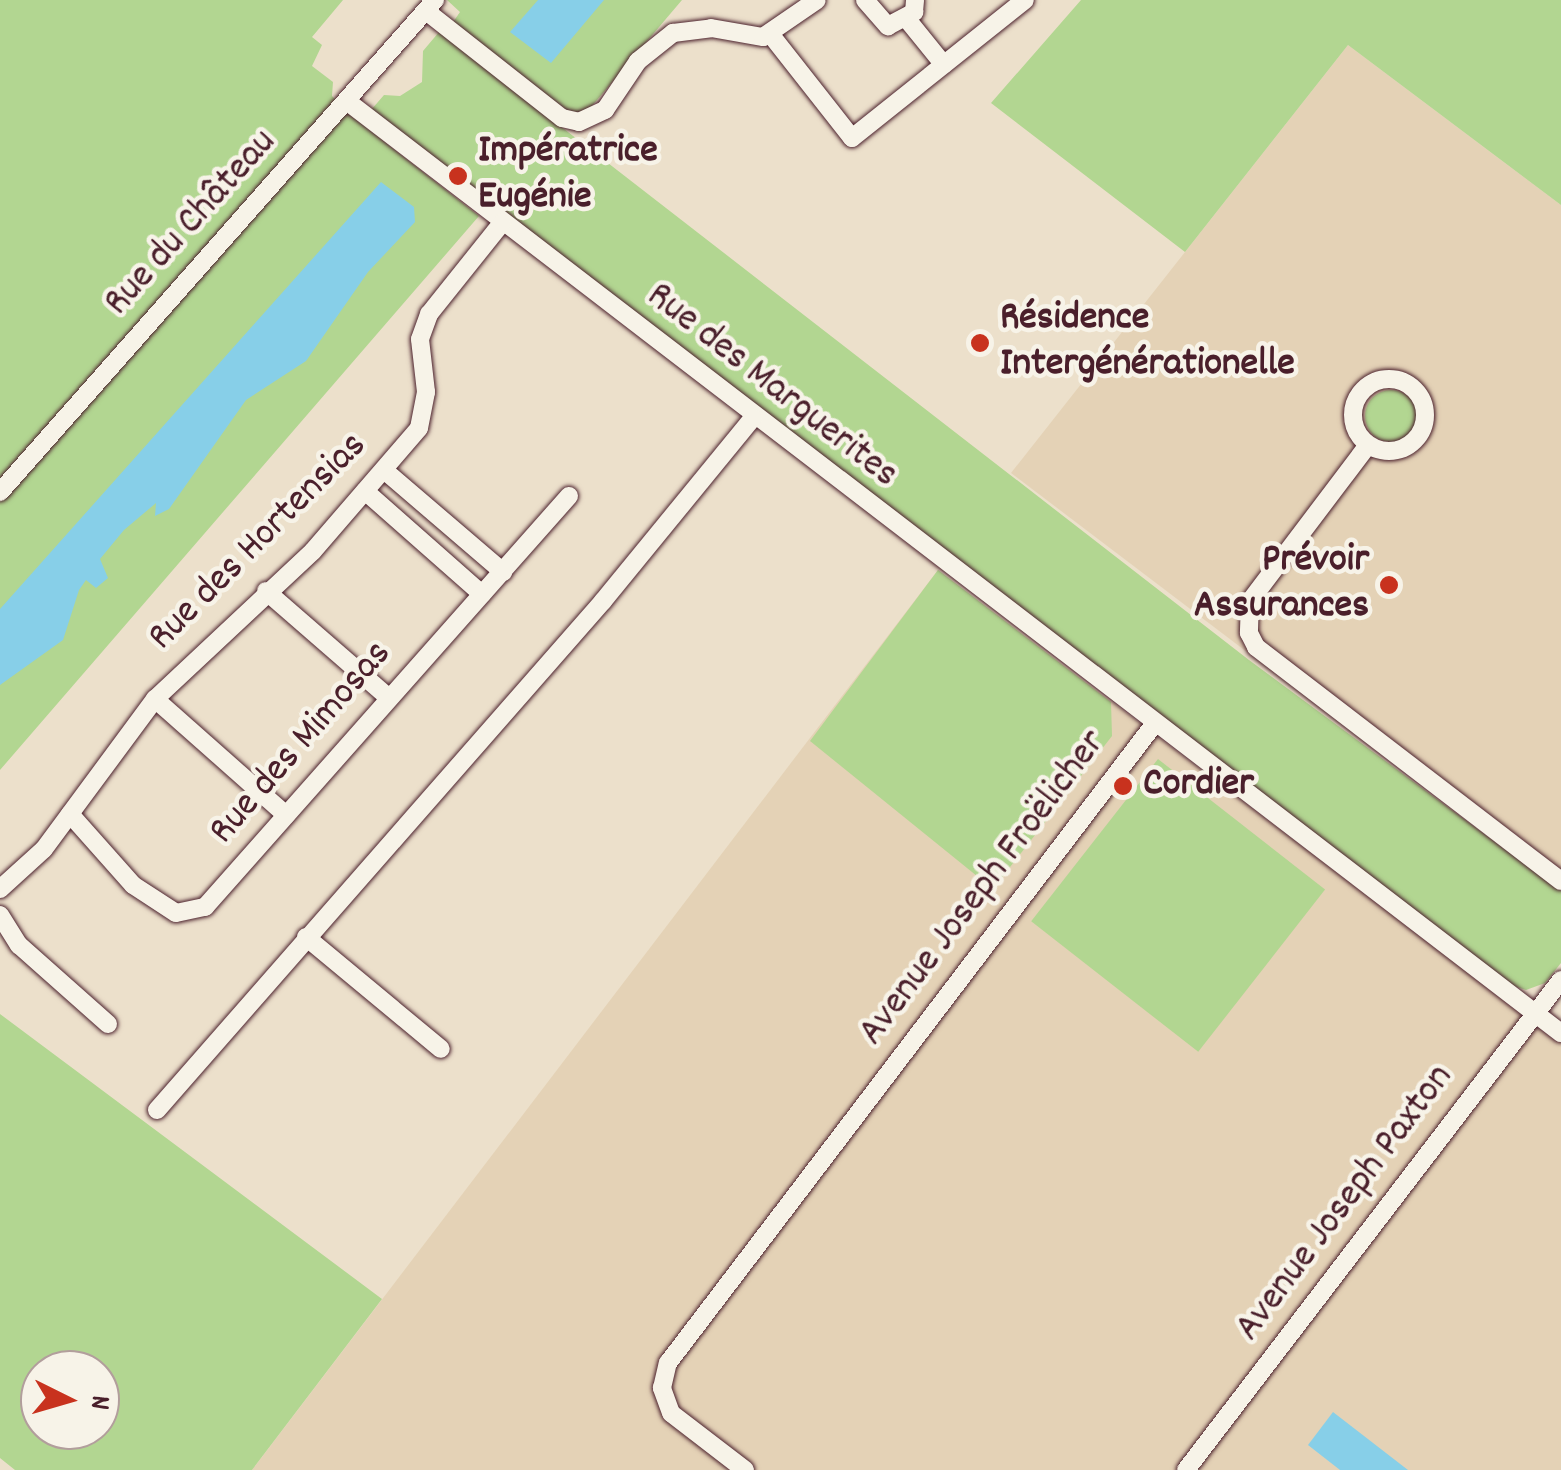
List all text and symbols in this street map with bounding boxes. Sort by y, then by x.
street label: Rue du Château [96,121,288,327]
place label: Impératrice Eugénie [478,129,658,223]
marker: Impératrice Eugénie [447,165,469,187]
street label: Rue des Marguerites [635,274,907,500]
place label: Résidence Intergénérationelle [1000,296,1295,390]
marker: Résidence Intergénérationelle [969,332,991,354]
street label: Rue des Hortensias [140,424,378,662]
place label: Prévoir Assurances [1194,538,1369,632]
marker: Prévoir Assurances [1378,574,1400,596]
street label: Rue des Mimosas [200,632,404,856]
street label: Avenue Joseph Froëlicher [850,722,1118,1056]
place label: Cordier [1143,762,1254,810]
marker: Cordier [1112,775,1134,797]
street label: Avenue Joseph Paxton [1226,1056,1466,1352]
north arrow [20,1350,120,1450]
text: N [77,1394,118,1411]

